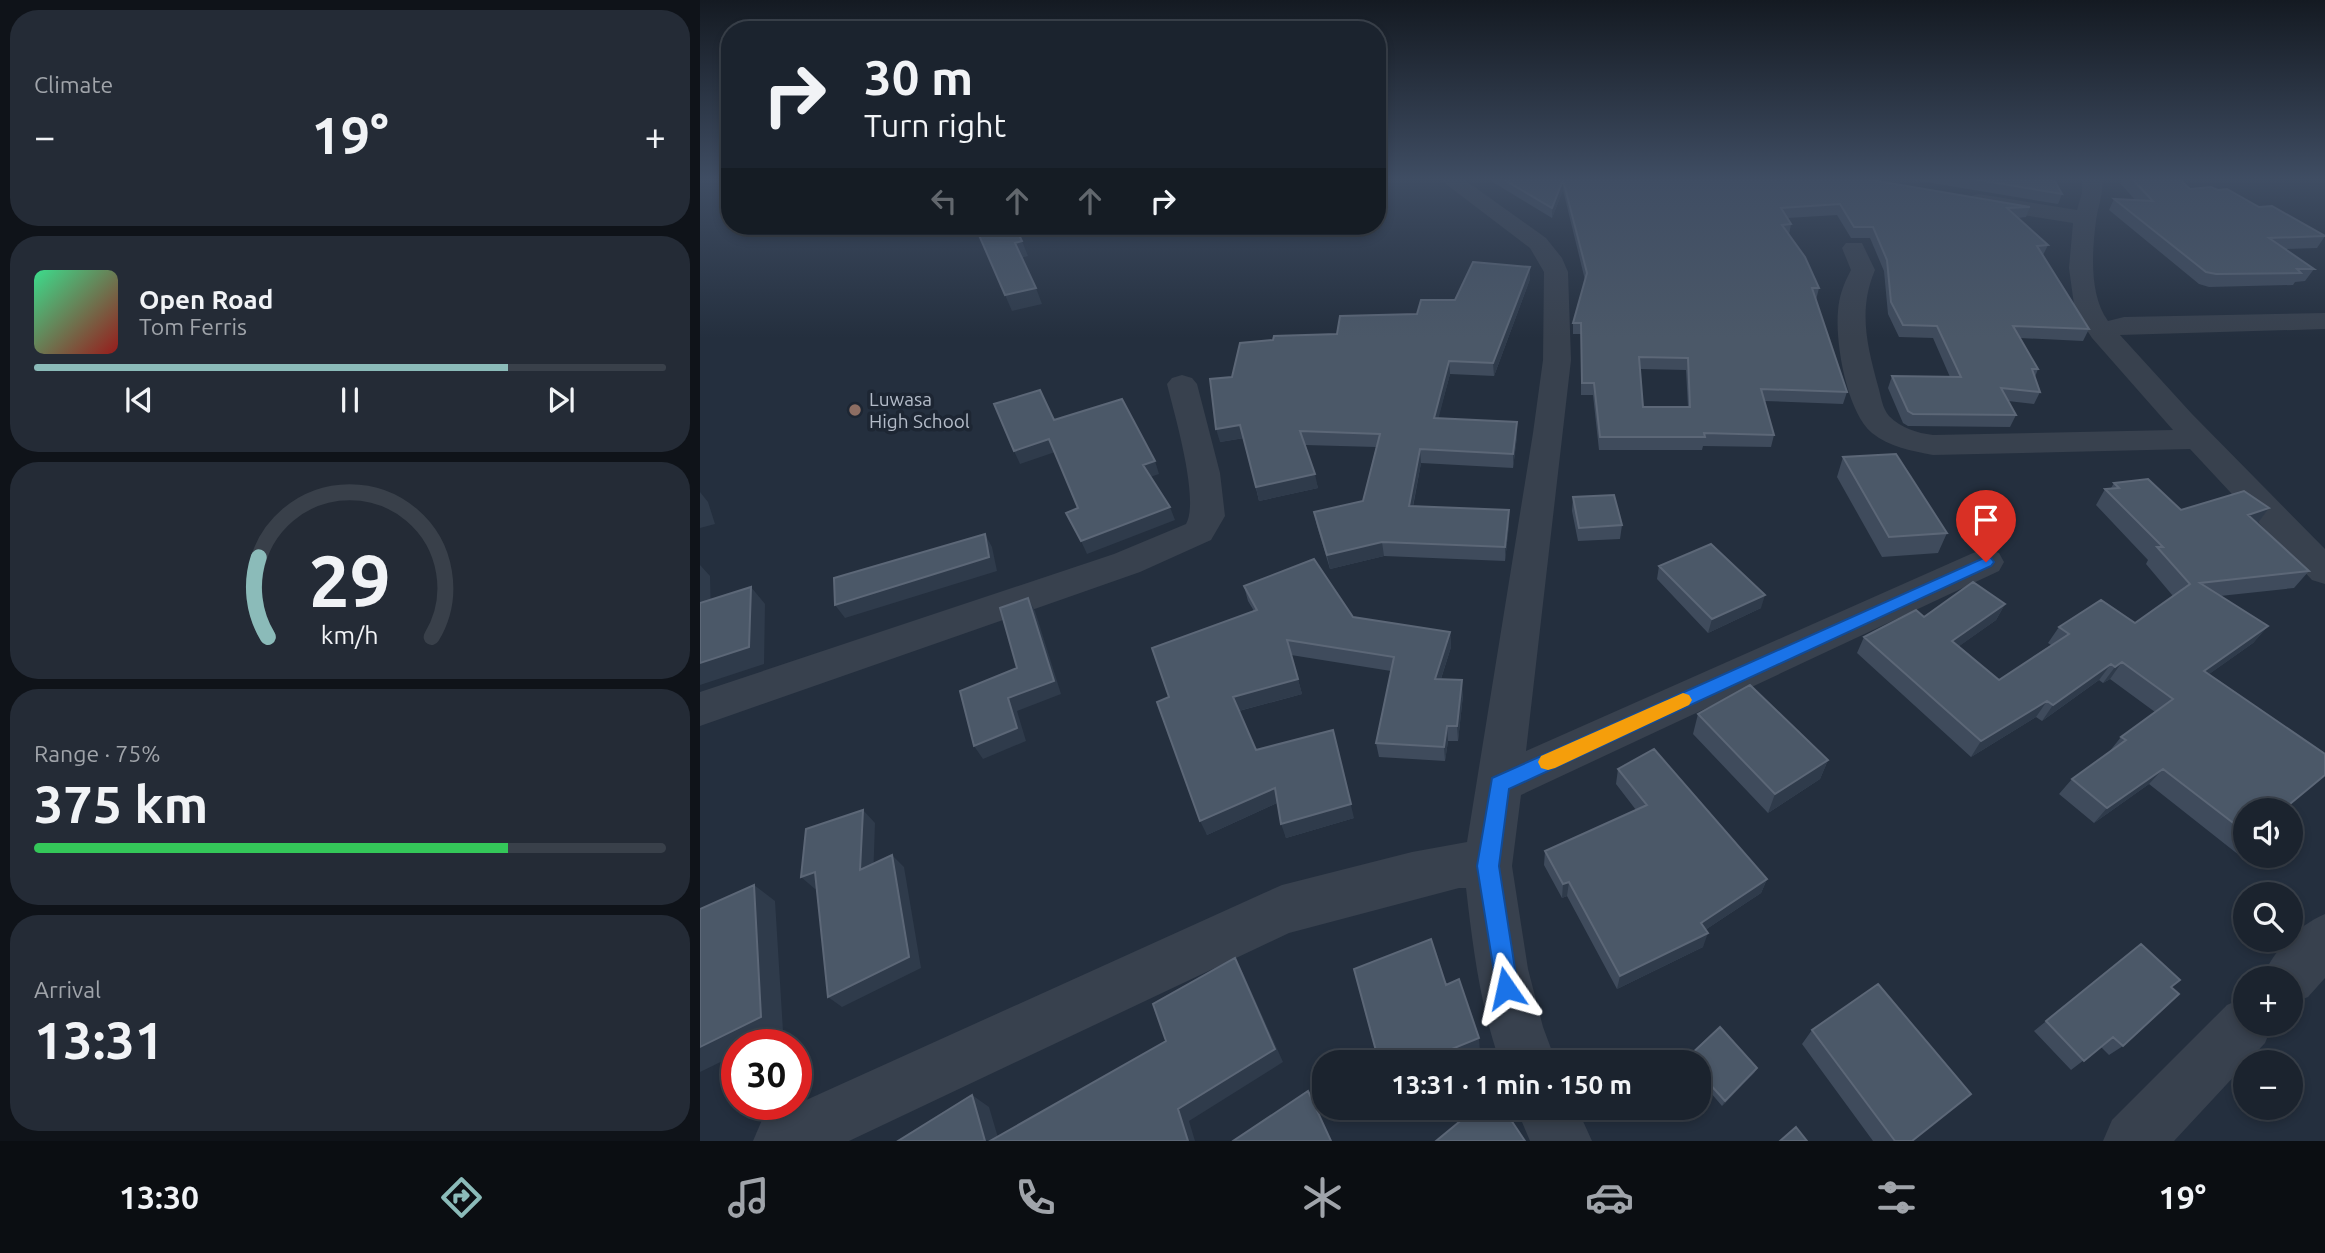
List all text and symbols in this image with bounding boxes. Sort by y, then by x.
icon: right [749,49,840,140]
text: 30 m [864,49,973,104]
text: Climate [34,72,113,97]
text: 19° [311,106,389,164]
text: Turn right [864,107,1006,143]
text: − [34,115,55,157]
text: + [645,115,666,157]
icon: left [925,182,963,220]
icon: ahead [998,182,1036,220]
icon: ahead [1071,182,1109,220]
icon: right [1144,182,1182,220]
text: Open Road [139,285,273,314]
text: Tom Ferris [139,314,247,339]
icon: previous [120,381,158,419]
icon: pause [331,381,369,419]
icon: next [542,381,580,419]
place label: Luwasa High School [869,388,970,432]
marker: Luwasa High School [847,402,863,418]
pin [1956,490,2016,562]
icon: arrive [1967,501,2005,539]
text: 29 [309,539,391,621]
text: km/h [321,620,379,648]
text: Range · 75% [34,741,161,766]
text: 375 km [34,775,208,833]
map controls [2233,798,2303,1120]
button: sound [2233,798,2303,868]
button: search [2233,882,2303,952]
position arrow [1469,951,1543,1025]
button: + [2233,966,2303,1036]
text: Arrival [34,977,101,1002]
text: 13:31 [34,1011,164,1069]
speed limit sign: 30 [721,1029,812,1120]
button: − [2233,1050,2303,1120]
text: 13:31 · 1 min · 150 m [1391,1070,1632,1099]
icon: directions [437,1173,486,1222]
icon: music [724,1173,773,1222]
icon: phone [1011,1173,1060,1222]
icon: climate [1298,1173,1347,1222]
icon: car [1585,1173,1634,1222]
icon: filters [1872,1173,1921,1222]
text: 13:30 [119,1179,199,1215]
text: 19° [2159,1179,2206,1215]

